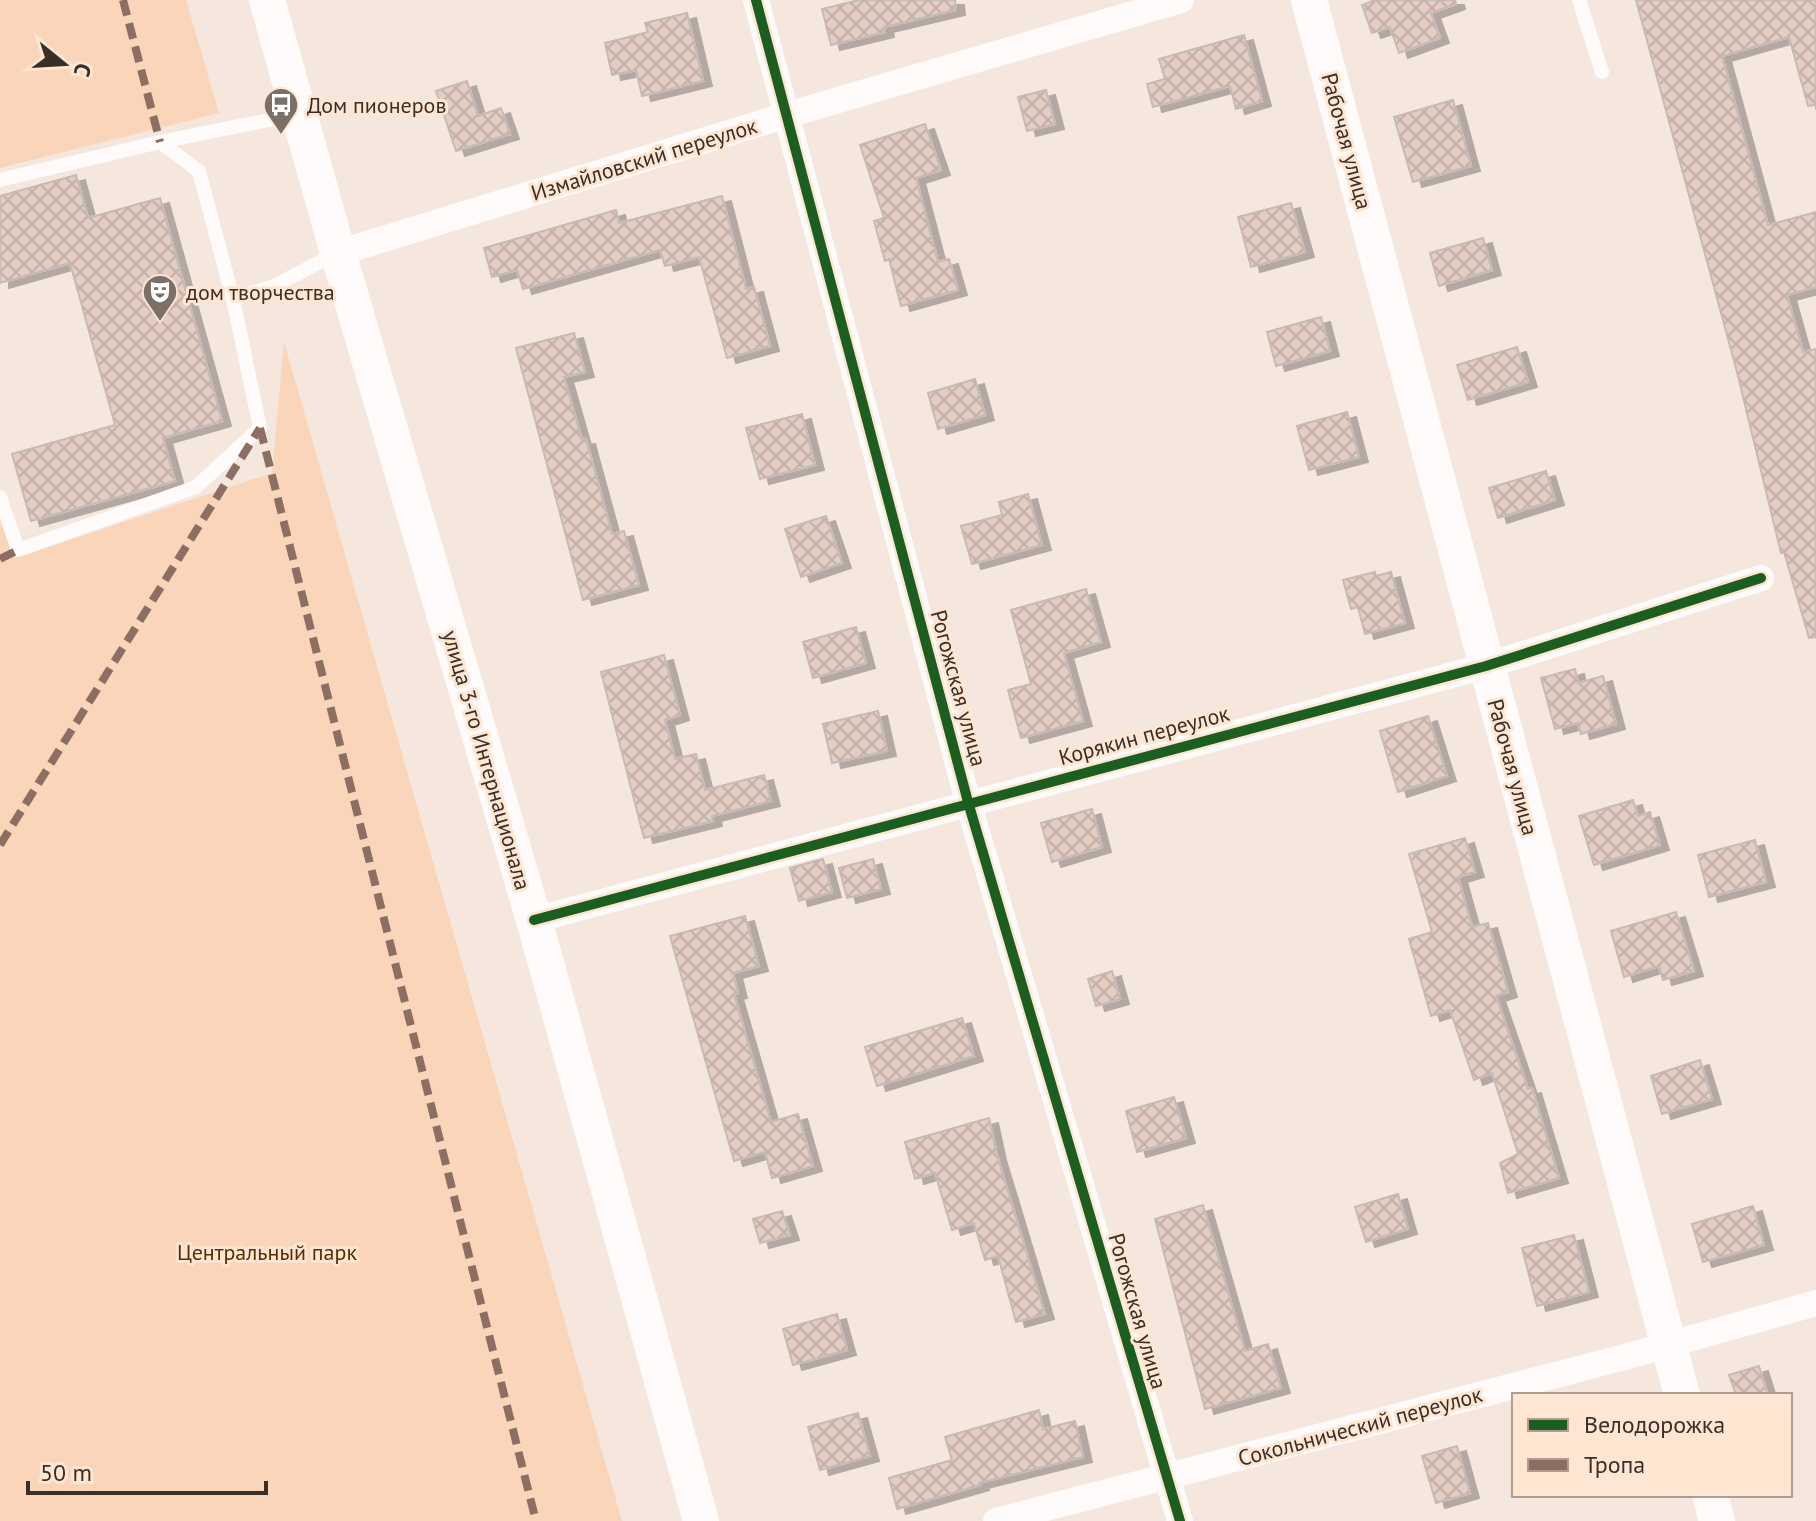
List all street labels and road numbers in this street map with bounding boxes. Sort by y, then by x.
street label: Рабочая улица [1315,70,1379,212]
street label: Измайловский переулок [528,111,761,207]
street label: Рогожская улица [925,607,993,769]
street label: улица 3-го Интернационала [436,627,538,893]
street label: Рабочая улица [1481,696,1545,838]
street label: Корякин переулок [1056,699,1233,771]
street label: Рогожская улица [1102,1230,1174,1392]
street label: Сокольнический переулок [1235,1380,1486,1472]

